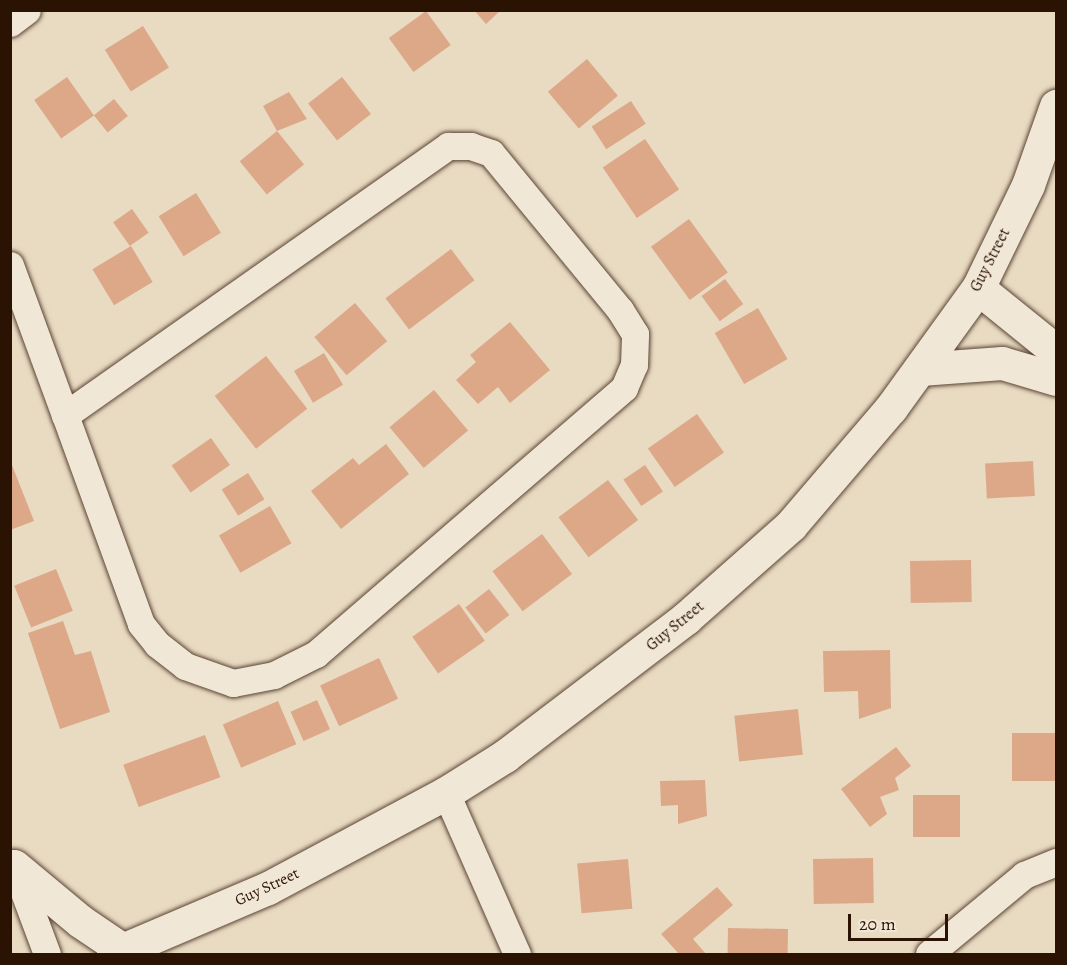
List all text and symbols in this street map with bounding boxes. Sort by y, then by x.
street label: Guy Street [966,225,1014,295]
street label: Guy Street [642,597,708,655]
street label: Guy Street [232,864,302,910]
scale bar [851,902,952,940]
text: 20 m [859,912,896,936]

